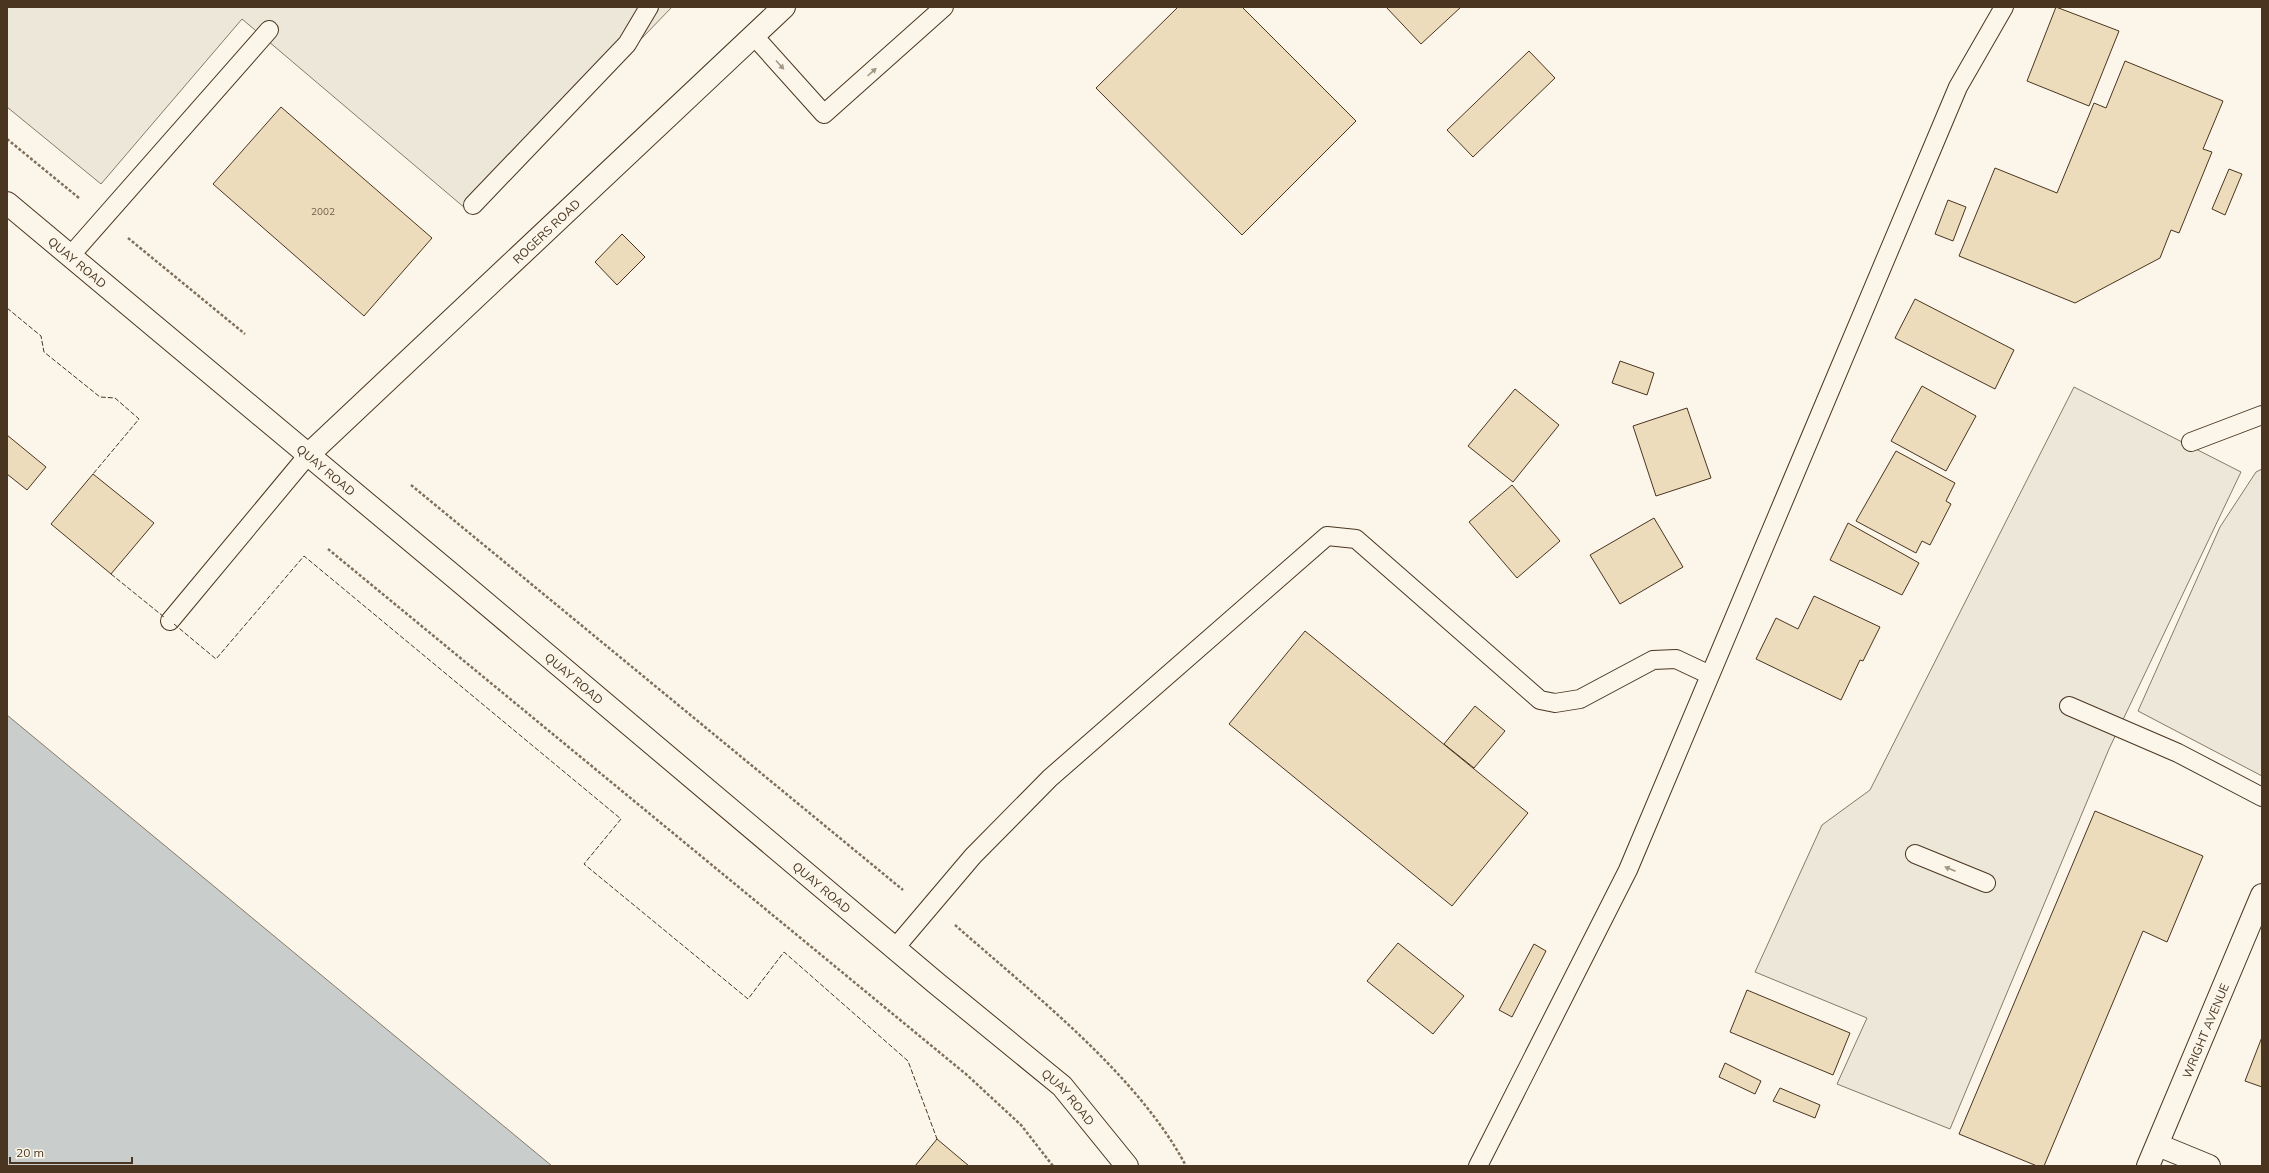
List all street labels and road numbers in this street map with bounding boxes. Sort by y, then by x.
street label: ROGERS ROAD [509,195,583,266]
street label: QUAY ROAD [45,233,110,291]
street label: QUAY ROAD [294,441,359,498]
street label: QUAY ROAD [542,649,607,707]
street label: QUAY ROAD [790,858,854,916]
street label: WRIGHT AVENUE [2178,981,2232,1080]
street label: QUAY ROAD [1039,1065,1098,1128]

